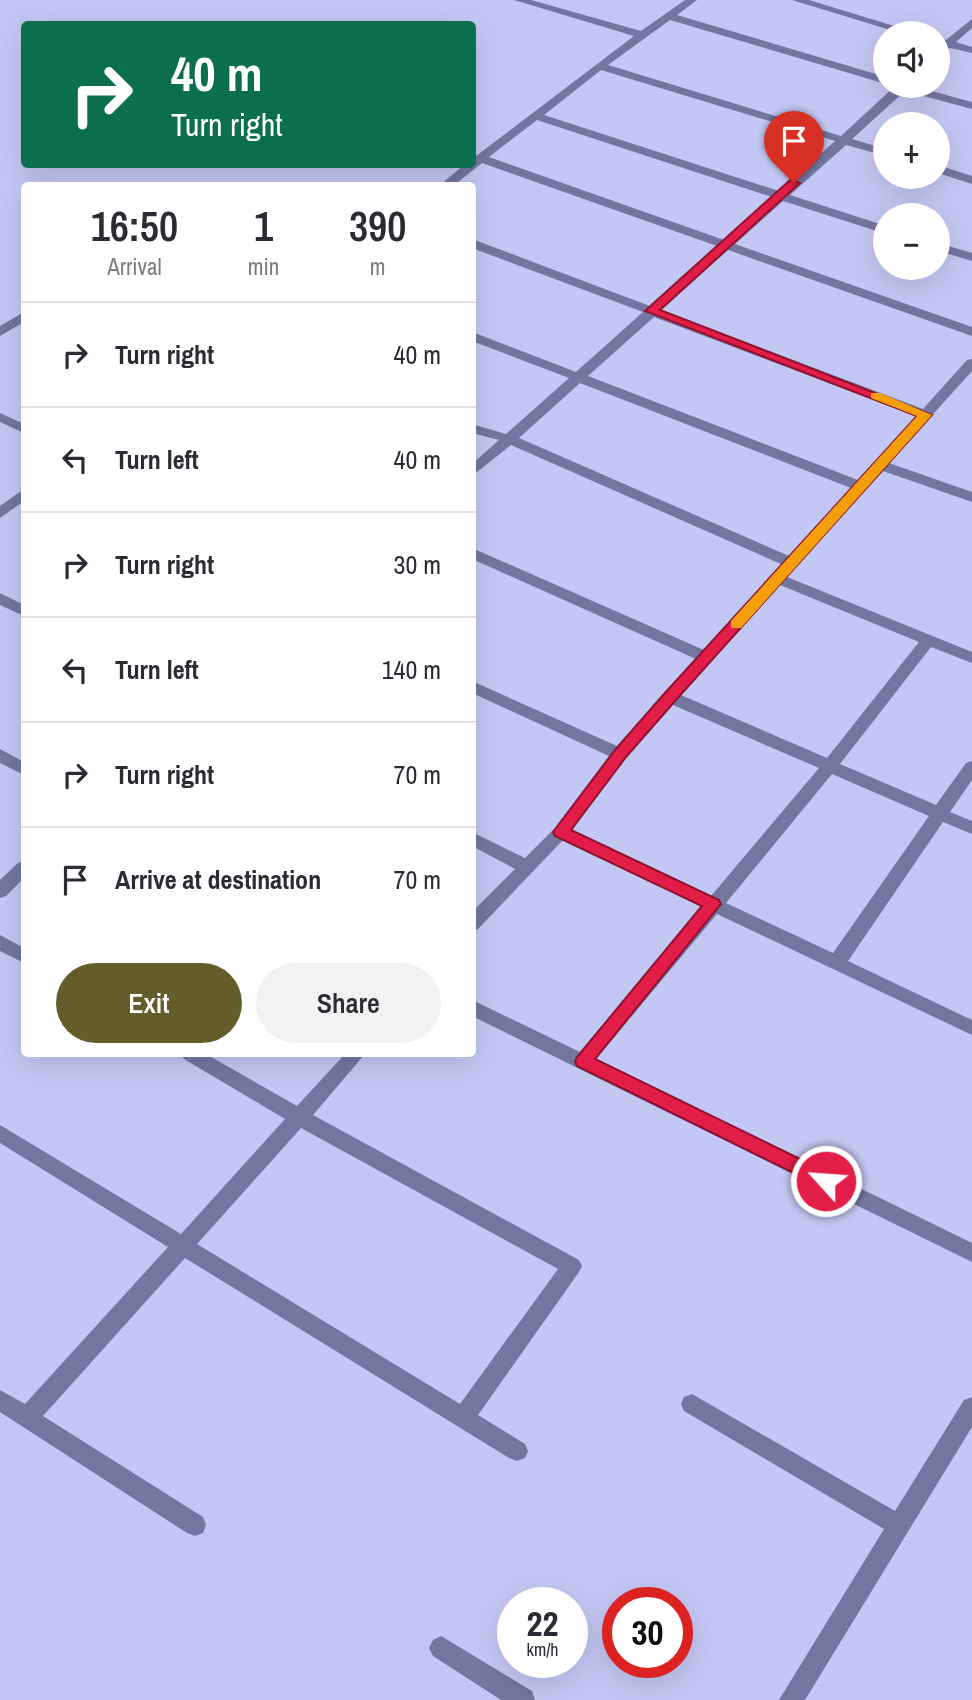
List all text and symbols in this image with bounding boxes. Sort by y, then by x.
map controls [873,21,950,280]
button: sound [873,21,950,98]
text: 40 m [171,40,263,106]
icon: right [56,49,147,140]
text: Turn right [171,103,283,146]
pin [764,111,824,183]
button: + [873,112,950,189]
icon: arrive [775,122,813,160]
text: 16:50 [91,198,178,254]
text: 1 [254,198,273,254]
text: 390 [349,198,406,254]
button: − [873,203,950,280]
text: Arrival [107,251,162,282]
text: min [248,251,279,282]
text: m [370,251,385,282]
icon: right [56,336,94,374]
text: Turn right [115,337,214,372]
text: 40 m [394,337,441,372]
icon: left [56,441,94,479]
text: Turn left [115,442,199,477]
text: 40 m [394,442,441,477]
icon: right [56,546,94,584]
text: Turn right [115,547,214,582]
text: 30 m [394,547,441,582]
icon: left [56,651,94,689]
text: Turn left [115,652,199,687]
text: 140 m [382,652,441,687]
icon: right [56,756,94,794]
text: Turn right [115,757,214,792]
text: 70 m [394,757,441,792]
icon: arrive [56,861,94,899]
text: Arrive at destination [115,862,321,897]
text: 70 m [394,862,441,897]
button: Exit [56,963,242,1043]
button: Share [256,963,441,1043]
position arrow [789,1144,863,1218]
speed limit sign: 30 [602,1587,693,1678]
text: 22 [527,1600,558,1647]
text: km/h [527,1637,559,1662]

